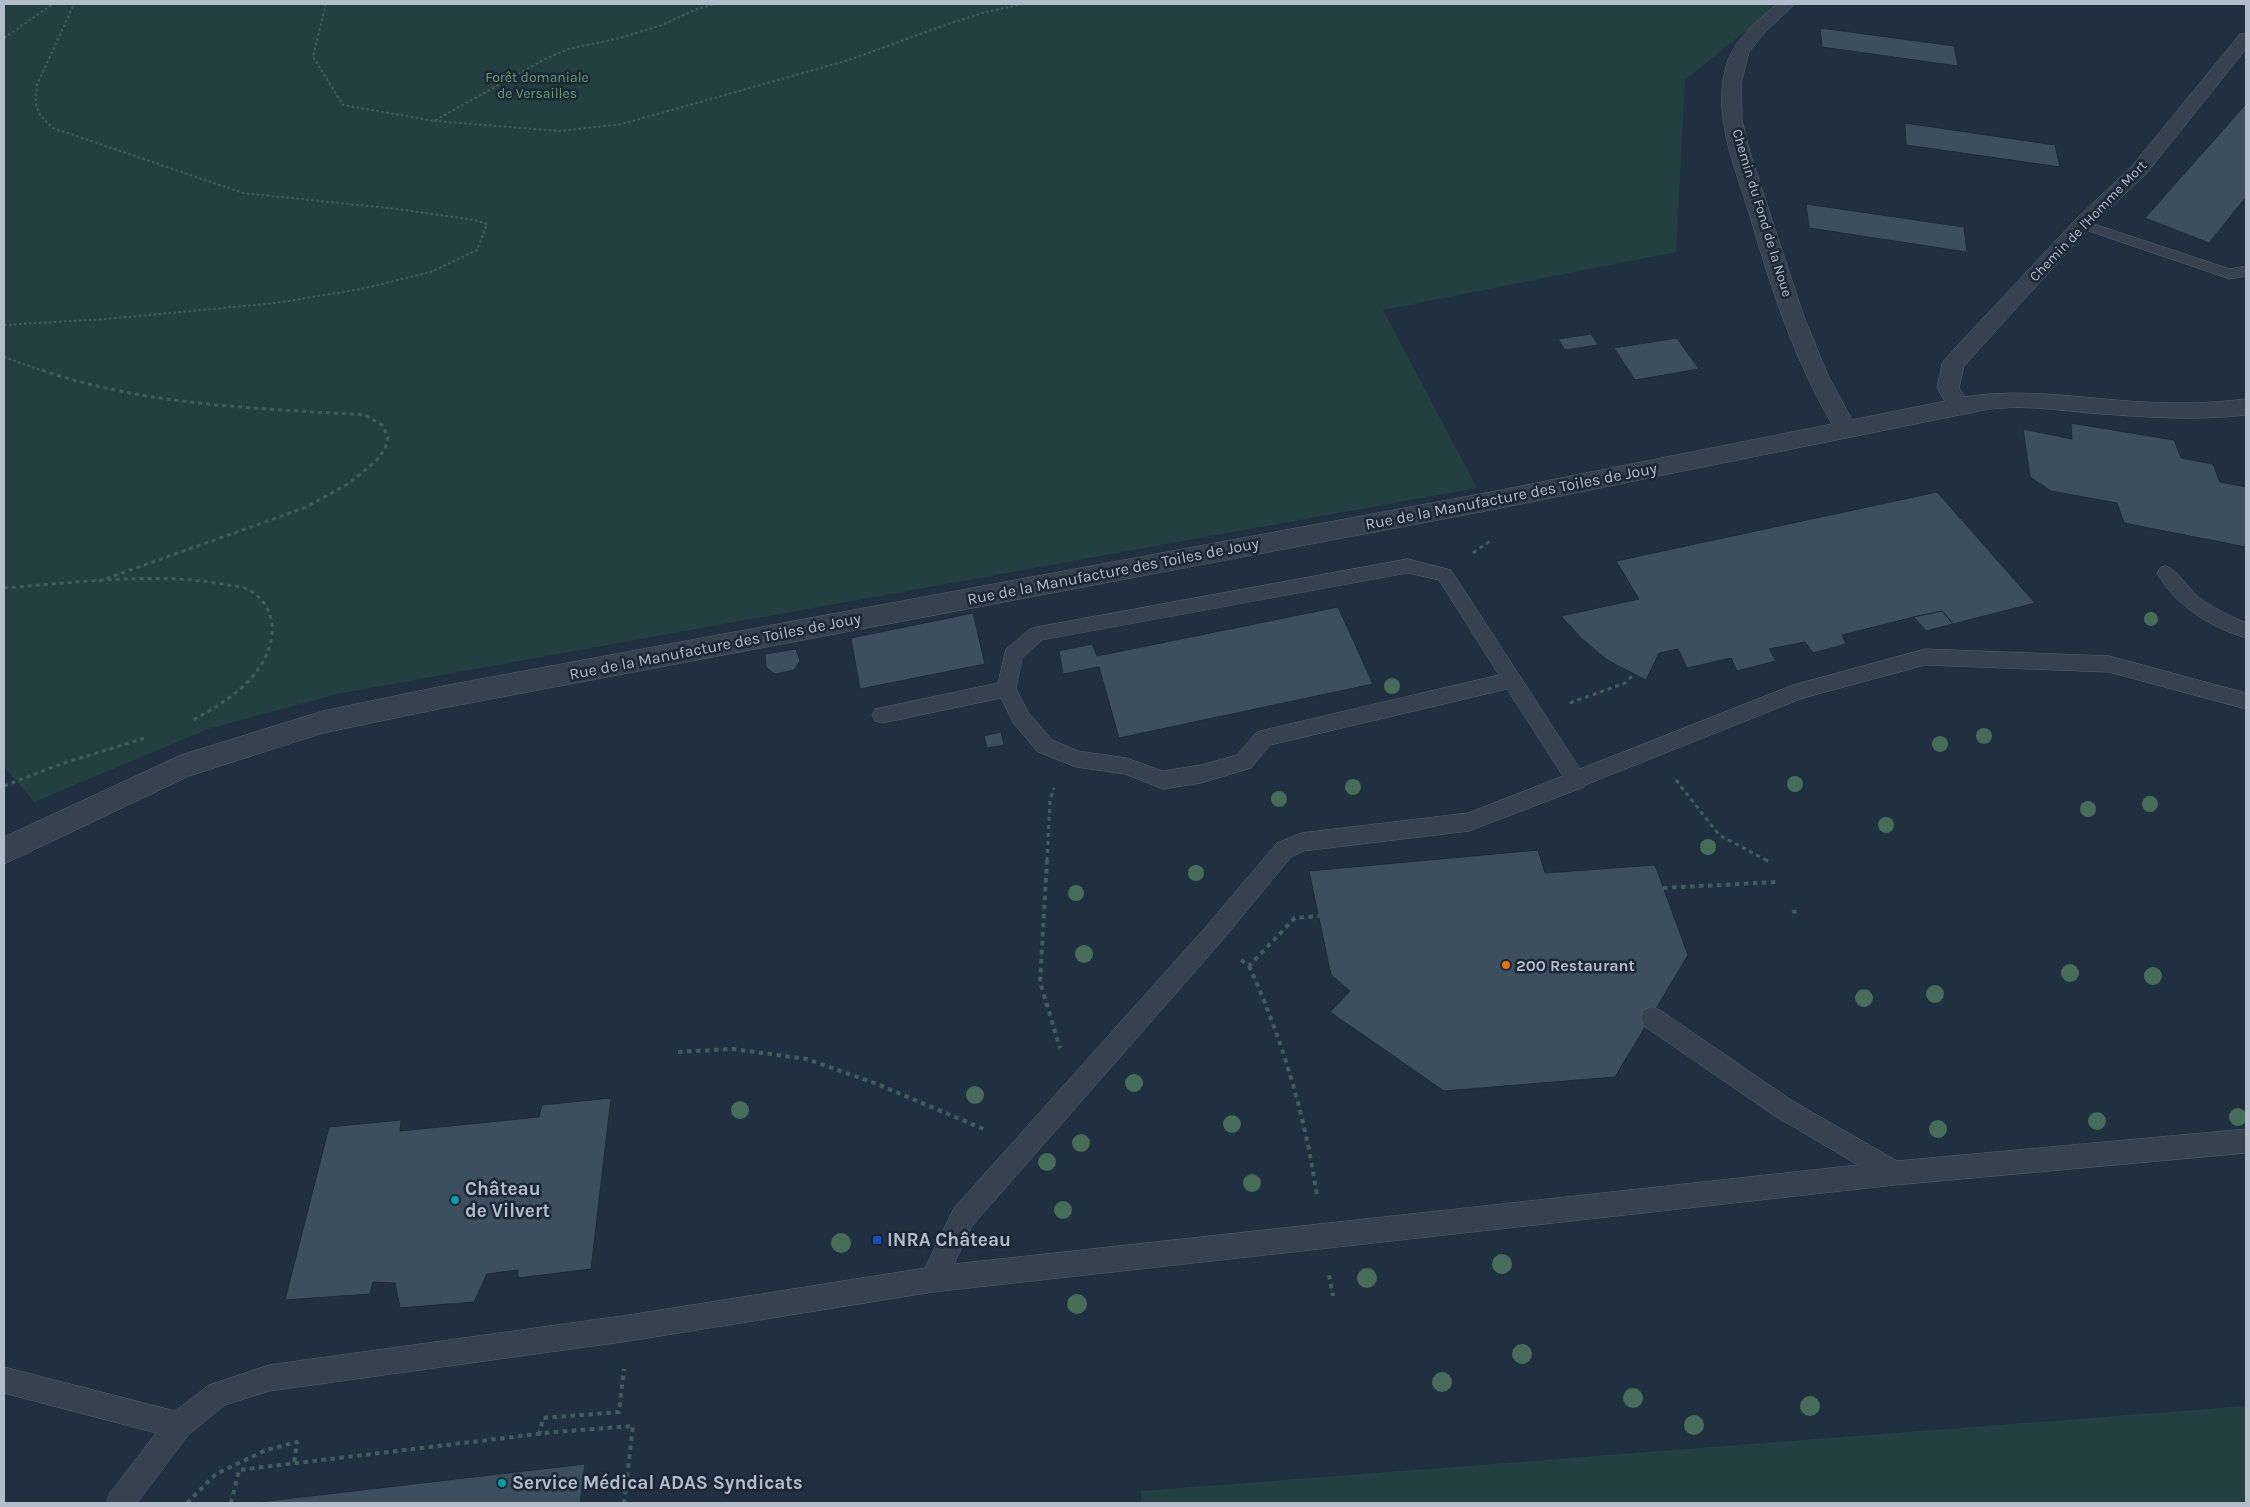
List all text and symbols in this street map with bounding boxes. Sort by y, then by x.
park label: Forêt domaniale de Versailles [485,69,589,102]
street label: Chemin du Fond de la Noue [1728,127,1796,299]
street label: Chemin de l'Homme Mort [2026,157,2150,285]
street label: Rue de la Manufacture des Toiles de Jouy [1364,458,1659,534]
street label: Rue de la Manufacture des Toiles de Jouy [966,533,1261,609]
street label: Rue de la Manufacture des Toiles de Jouy [568,608,863,684]
place label: 200 Restaurant [1516,956,1635,975]
marker: 200 Restaurant [1500,959,1512,971]
place label: Château de Vilvert [465,1178,550,1222]
marker: Château de Vilvert [449,1194,461,1206]
place label: INRA Château [887,1229,1011,1251]
marker: INRA Château [871,1234,883,1246]
place label: Service Médical ADAS Syndicats [512,1472,803,1494]
marker: Service Médical ADAS Syndicats [496,1477,508,1489]

